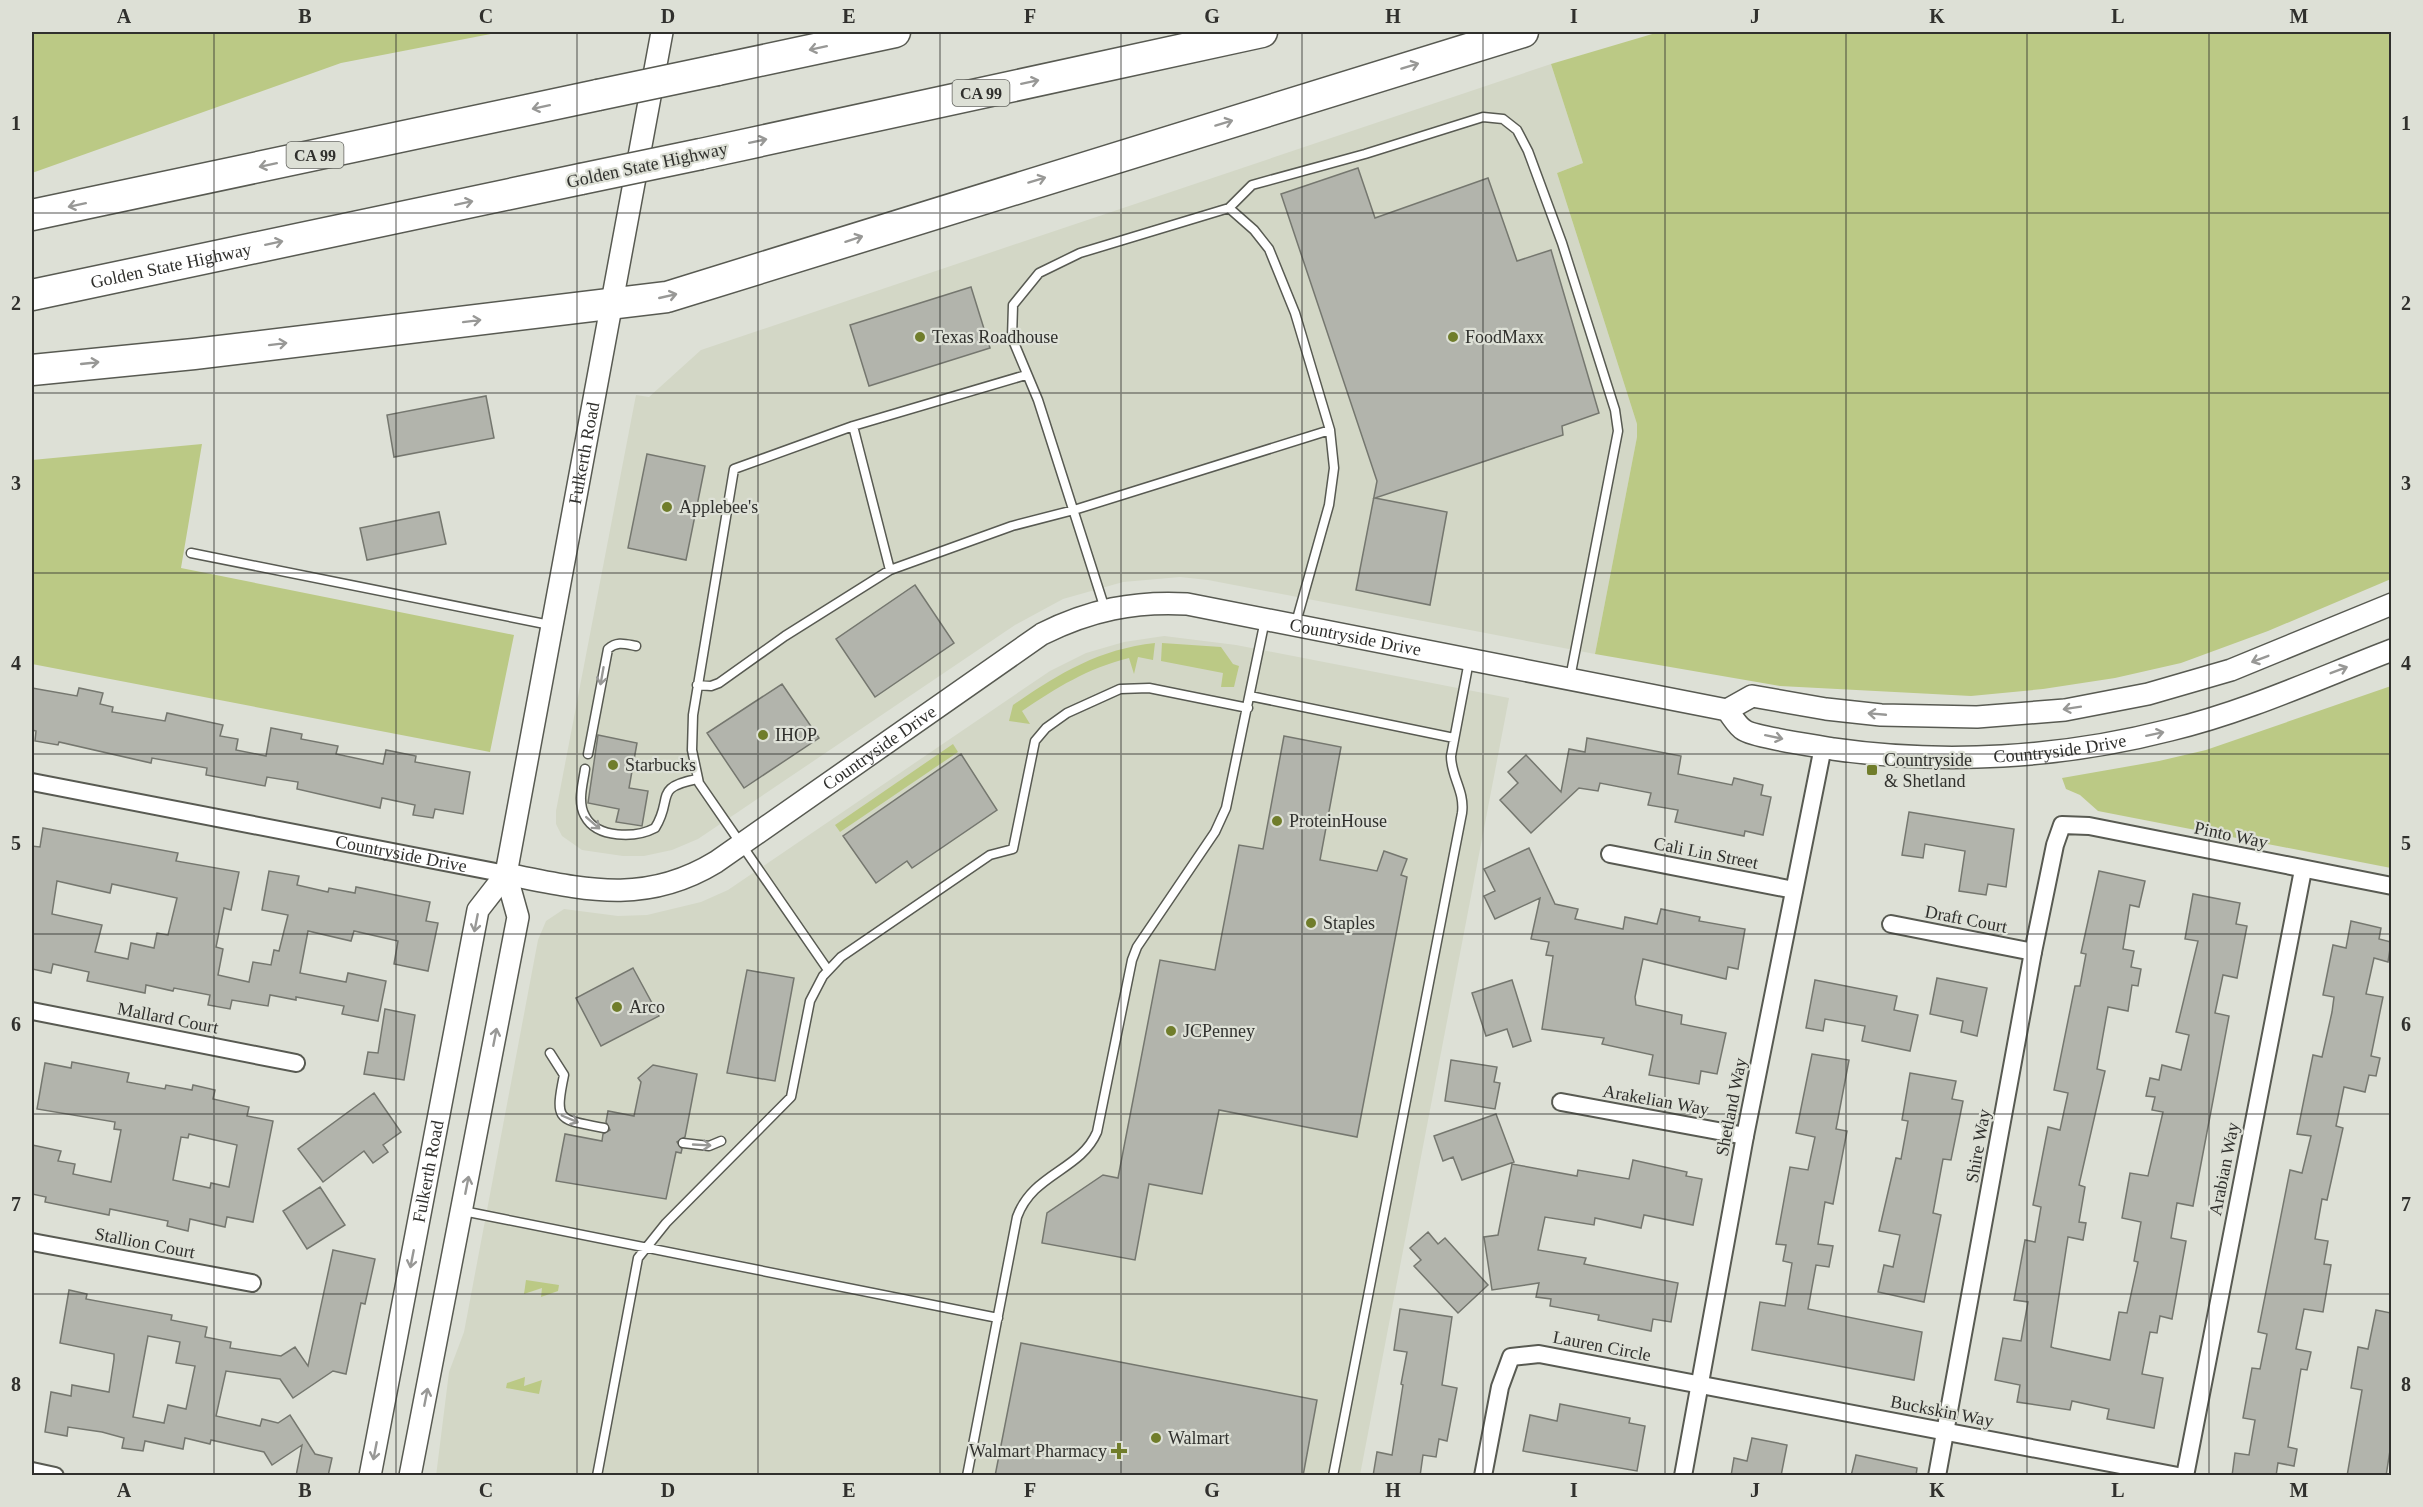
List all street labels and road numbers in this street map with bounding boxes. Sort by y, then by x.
road number: CA 99 [952,80,1010,106]
street label: Golden State Highway [565,138,729,192]
road number: CA 99 [286,142,344,168]
street label: Golden State Highway [89,239,253,292]
street label: Fulkerth Road [565,400,603,506]
street label: Countryside Drive [1288,614,1423,660]
street label: Countryside Drive [819,701,940,794]
street label: Countryside Drive [1993,730,2128,766]
street label: Pinto Way [2192,817,2270,853]
street label: Countryside Drive [334,831,469,876]
street label: Cali Lin Street [1652,833,1760,873]
street label: Draft Court [1923,901,2009,937]
street label: Mallard Court [116,998,220,1038]
street label: Shetland Way [1712,1056,1750,1158]
street label: Arakelian Way [1601,1081,1711,1119]
street label: Shire Way [1962,1107,1994,1185]
street label: Fulkerth Road [409,1119,448,1224]
street label: Arabian Way [2205,1121,2243,1217]
street label: Stallion Court [93,1223,197,1263]
street label: Lauren Circle [1551,1327,1653,1365]
street label: Buckskin Way [1889,1391,1995,1431]

